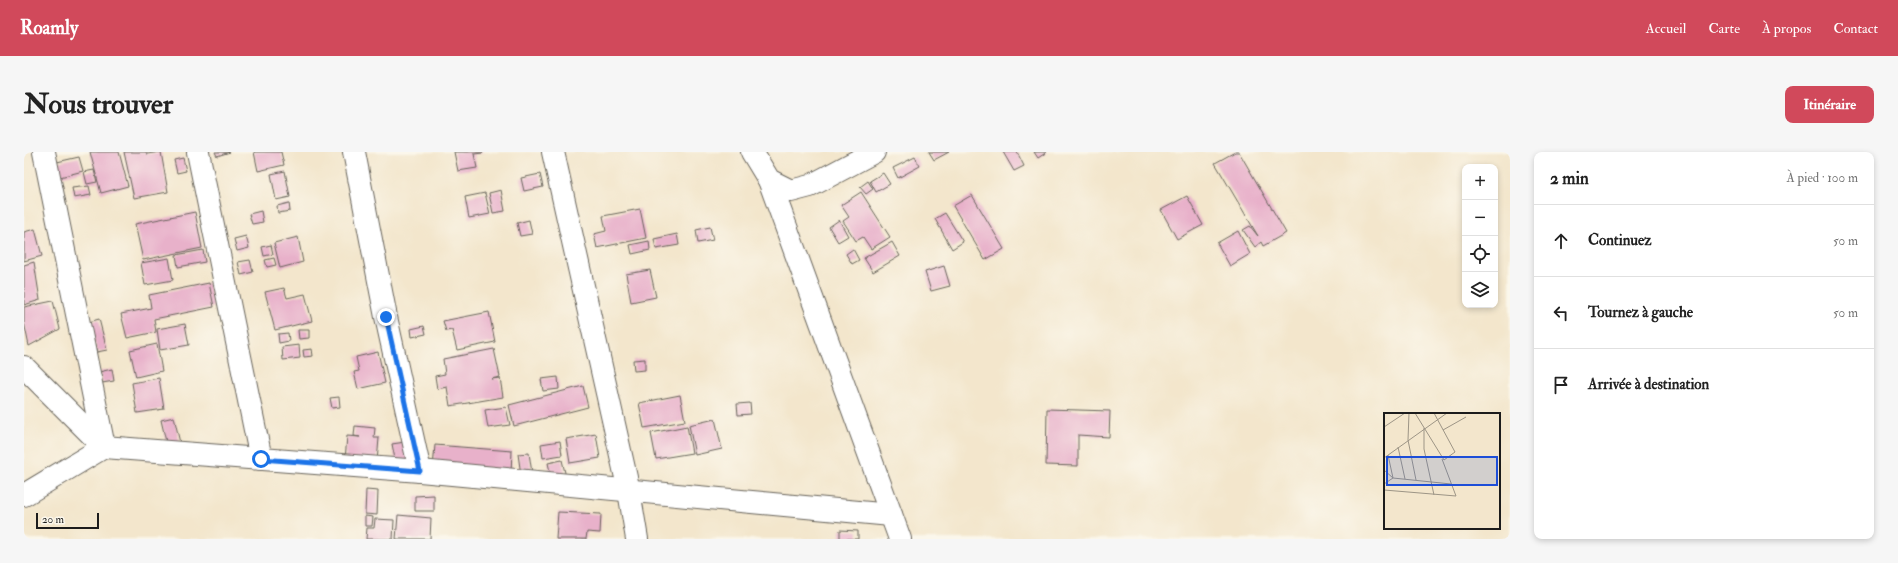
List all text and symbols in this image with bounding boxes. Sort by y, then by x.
text: Roamly [20,16,78,40]
text: Accueil [1646,20,1686,37]
text: Carte [1708,20,1740,37]
text: À propos [1762,20,1811,37]
text: Contact [1833,20,1878,37]
button: Itinéraire [1785,86,1874,123]
text: Nous trouver [24,87,173,122]
map controls [1462,164,1498,308]
button: + [1462,164,1498,200]
text: 2 min [1550,168,1589,189]
text: À pied · 100 m [1787,170,1858,186]
button: − [1462,200,1498,236]
icon: ahead [1550,230,1572,252]
text: Continuez [1588,231,1652,250]
text: 50 m [1833,233,1858,249]
button: locate [1462,236,1498,272]
button: layers [1462,272,1498,308]
icon: left [1550,302,1572,324]
text: Tournez à gauche [1588,303,1693,322]
text: 50 m [1833,305,1858,321]
route end [377,308,395,326]
icon: arrive [1550,374,1572,396]
text: Arrivée à destination [1588,375,1709,394]
inset map [1384,413,1500,529]
route start [252,450,270,468]
scale bar [36,511,99,530]
text: 20 m [42,513,64,526]

